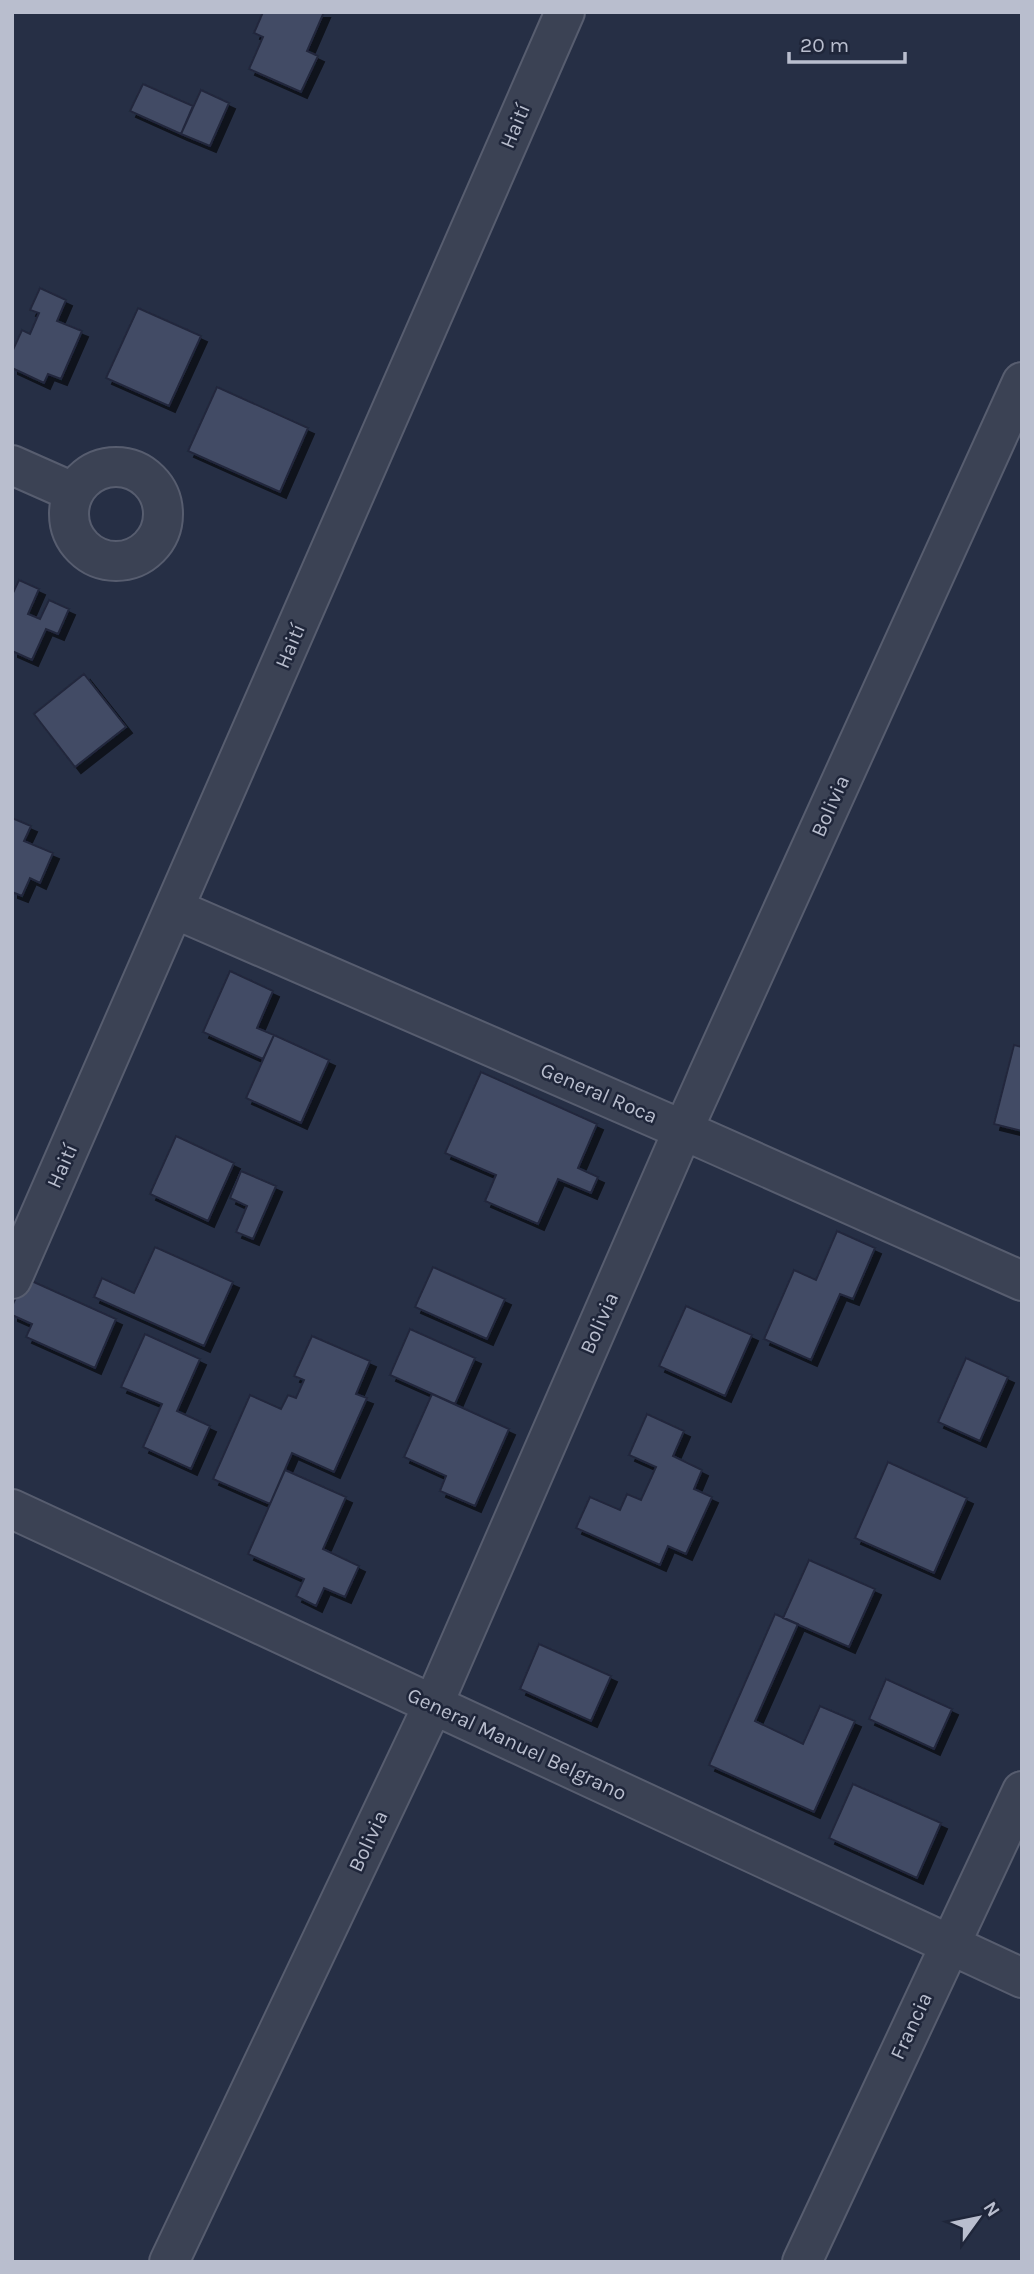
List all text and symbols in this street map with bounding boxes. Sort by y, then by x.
scale bar [789,21,904,65]
text: 20 m [800,33,849,57]
street label: Haití [495,99,535,152]
street label: Haití [270,619,310,672]
street label: Bolivia [806,771,854,841]
street label: General Roca [537,1058,661,1128]
street label: Haití [42,1139,83,1192]
street label: Bolivia [575,1288,623,1358]
street label: General Manuel Belgrano [404,1683,630,1805]
street label: Bolivia [343,1806,393,1876]
street label: Francia [885,1989,937,2063]
north arrow [943,2183,1013,2253]
text: N [978,2198,1004,2221]

